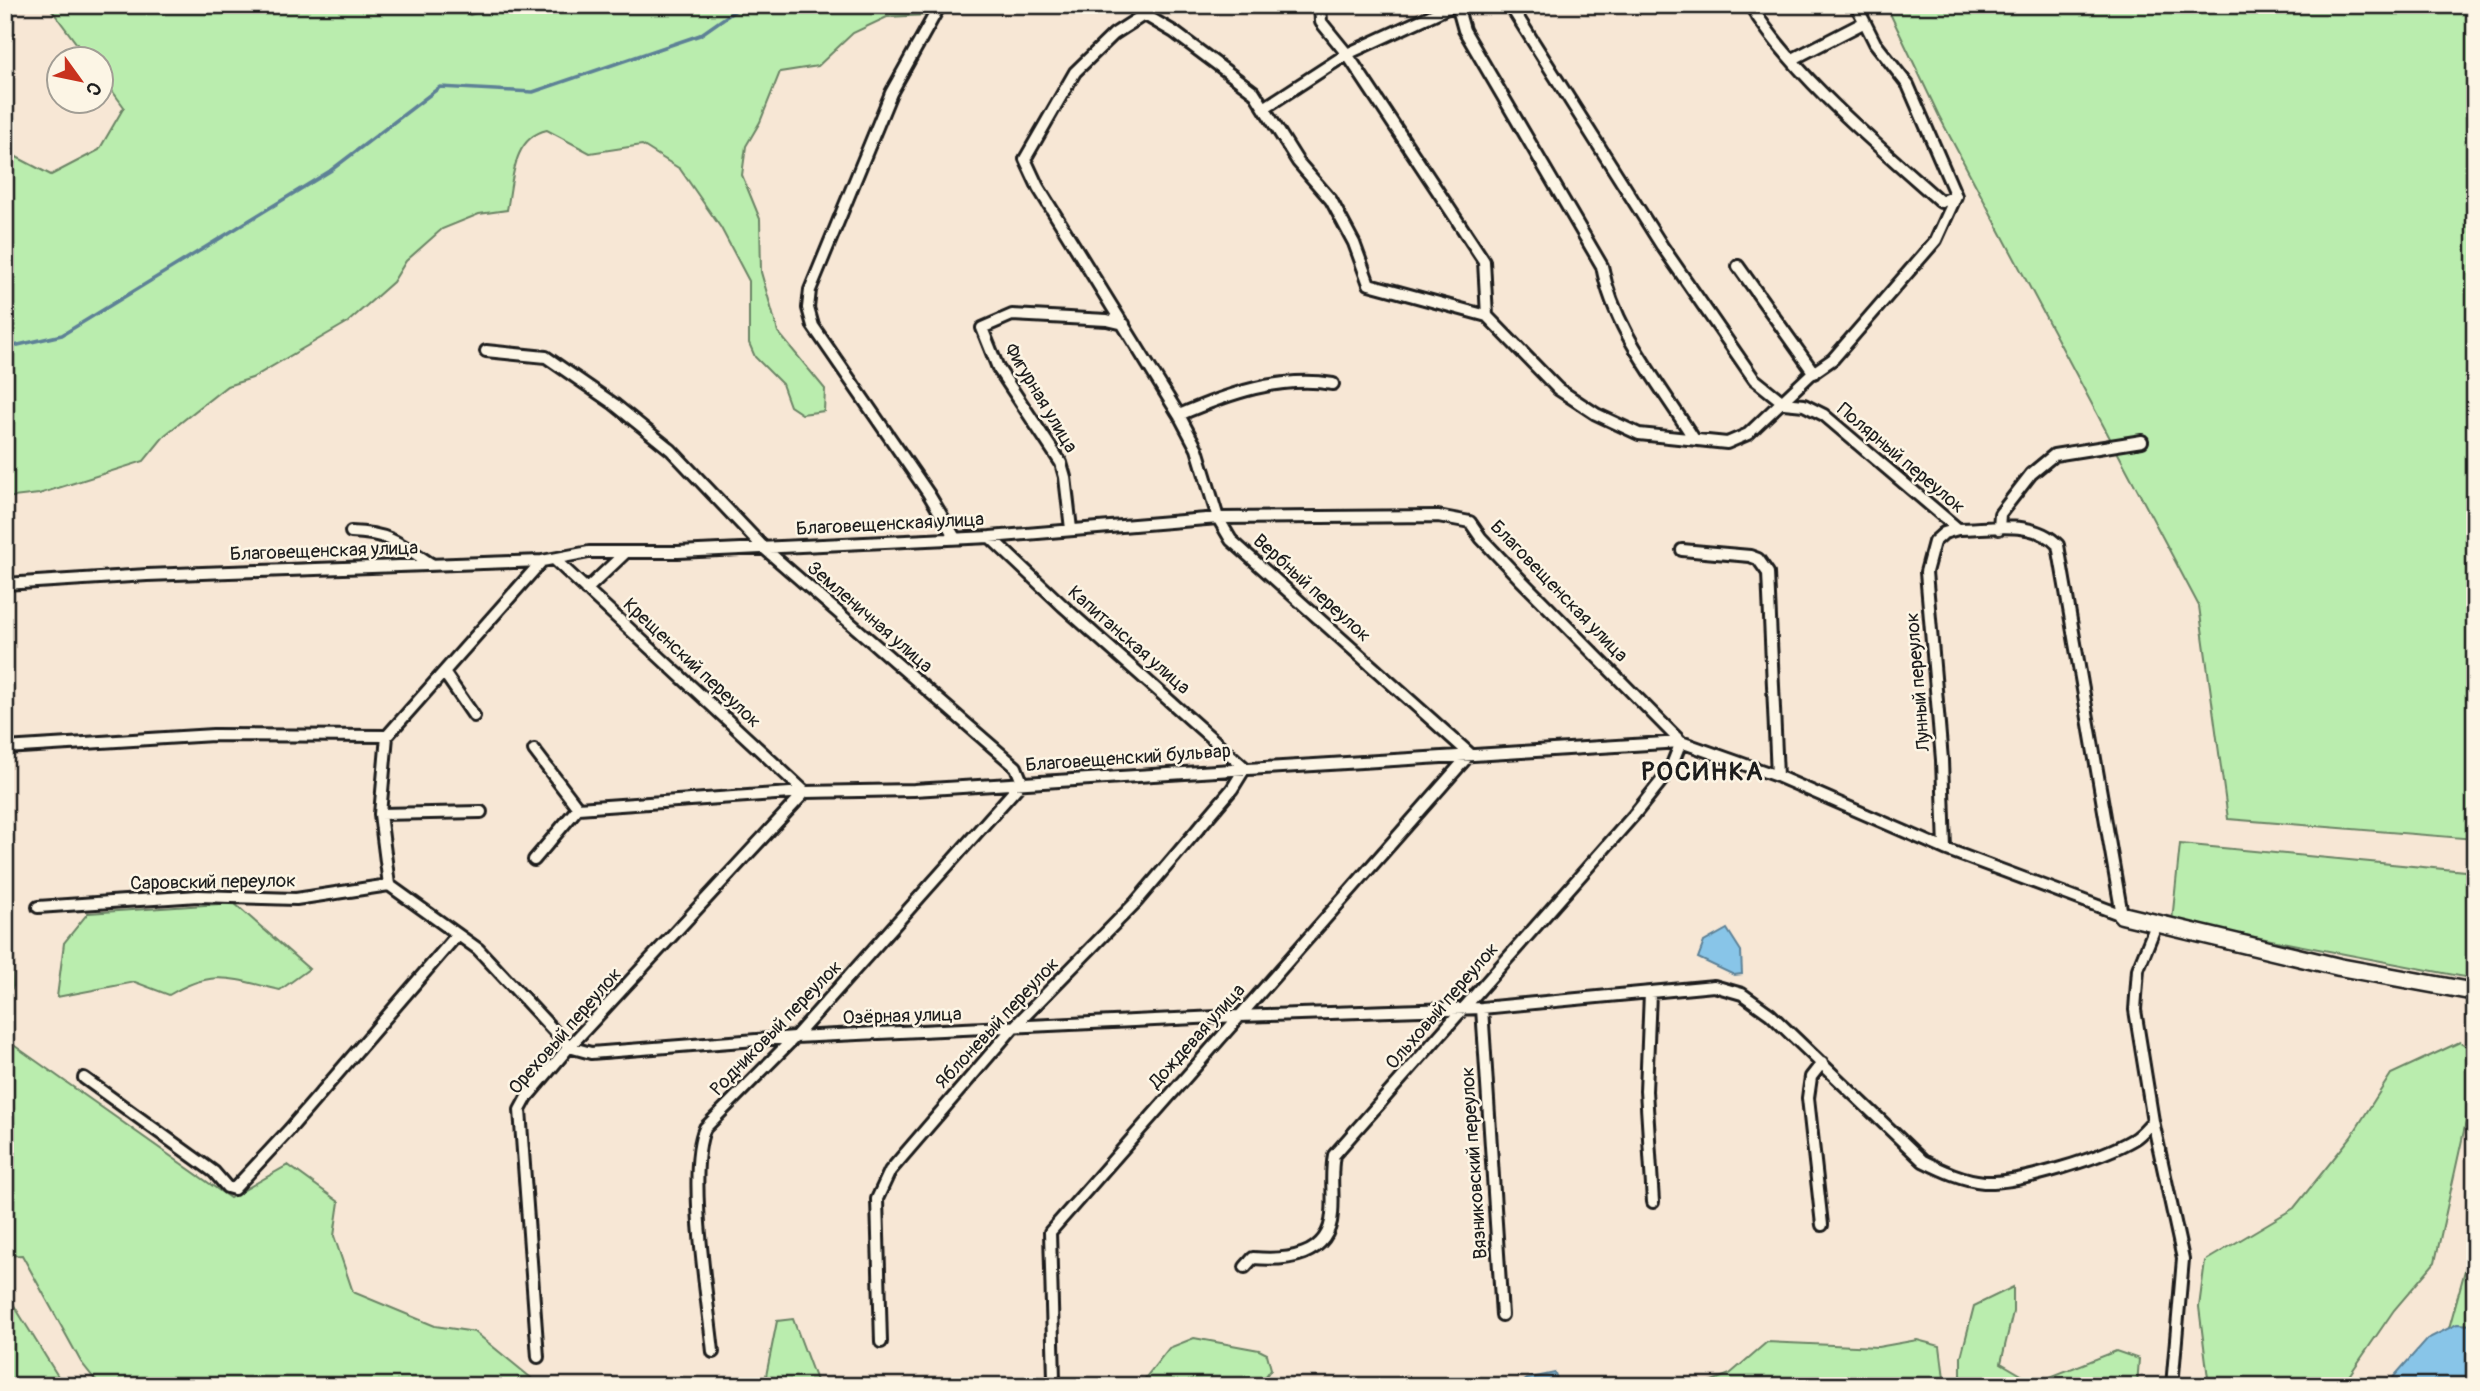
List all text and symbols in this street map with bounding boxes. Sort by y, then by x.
north arrow [46,46,116,116]
text: С [80,77,107,100]
street label: Фигурная улица [999,339,1083,457]
street label: Полярный переулок [1832,397,1970,519]
street label: Благовещенская улица [795,507,985,541]
street label: Благовещенская улица [1485,515,1633,667]
street label: Вербный переулок [1248,529,1376,647]
street label: Благовещенская улица [229,536,419,566]
street label: Земленичная улица [802,556,938,678]
street label: Капитанская улица [1063,580,1195,700]
street label: Крещенский переулок [618,593,766,733]
street label: Лунный переулок [1900,611,1936,753]
street label: Благовещенский бульвар [1024,739,1232,777]
district label: РОСИНКА [1641,756,1765,788]
street label: Саровский переулок [130,869,296,895]
street label: Ольховый переулок [1380,937,1504,1075]
street label: Яблоневый переулок [930,952,1064,1094]
street label: Родниковый переулок [705,955,847,1101]
street label: Ореховый переулок [503,962,627,1099]
street label: Дождевая улица [1143,978,1251,1094]
street label: Озёрная улица [842,1002,962,1030]
street label: Вязниковский переулок [1455,1066,1493,1260]

